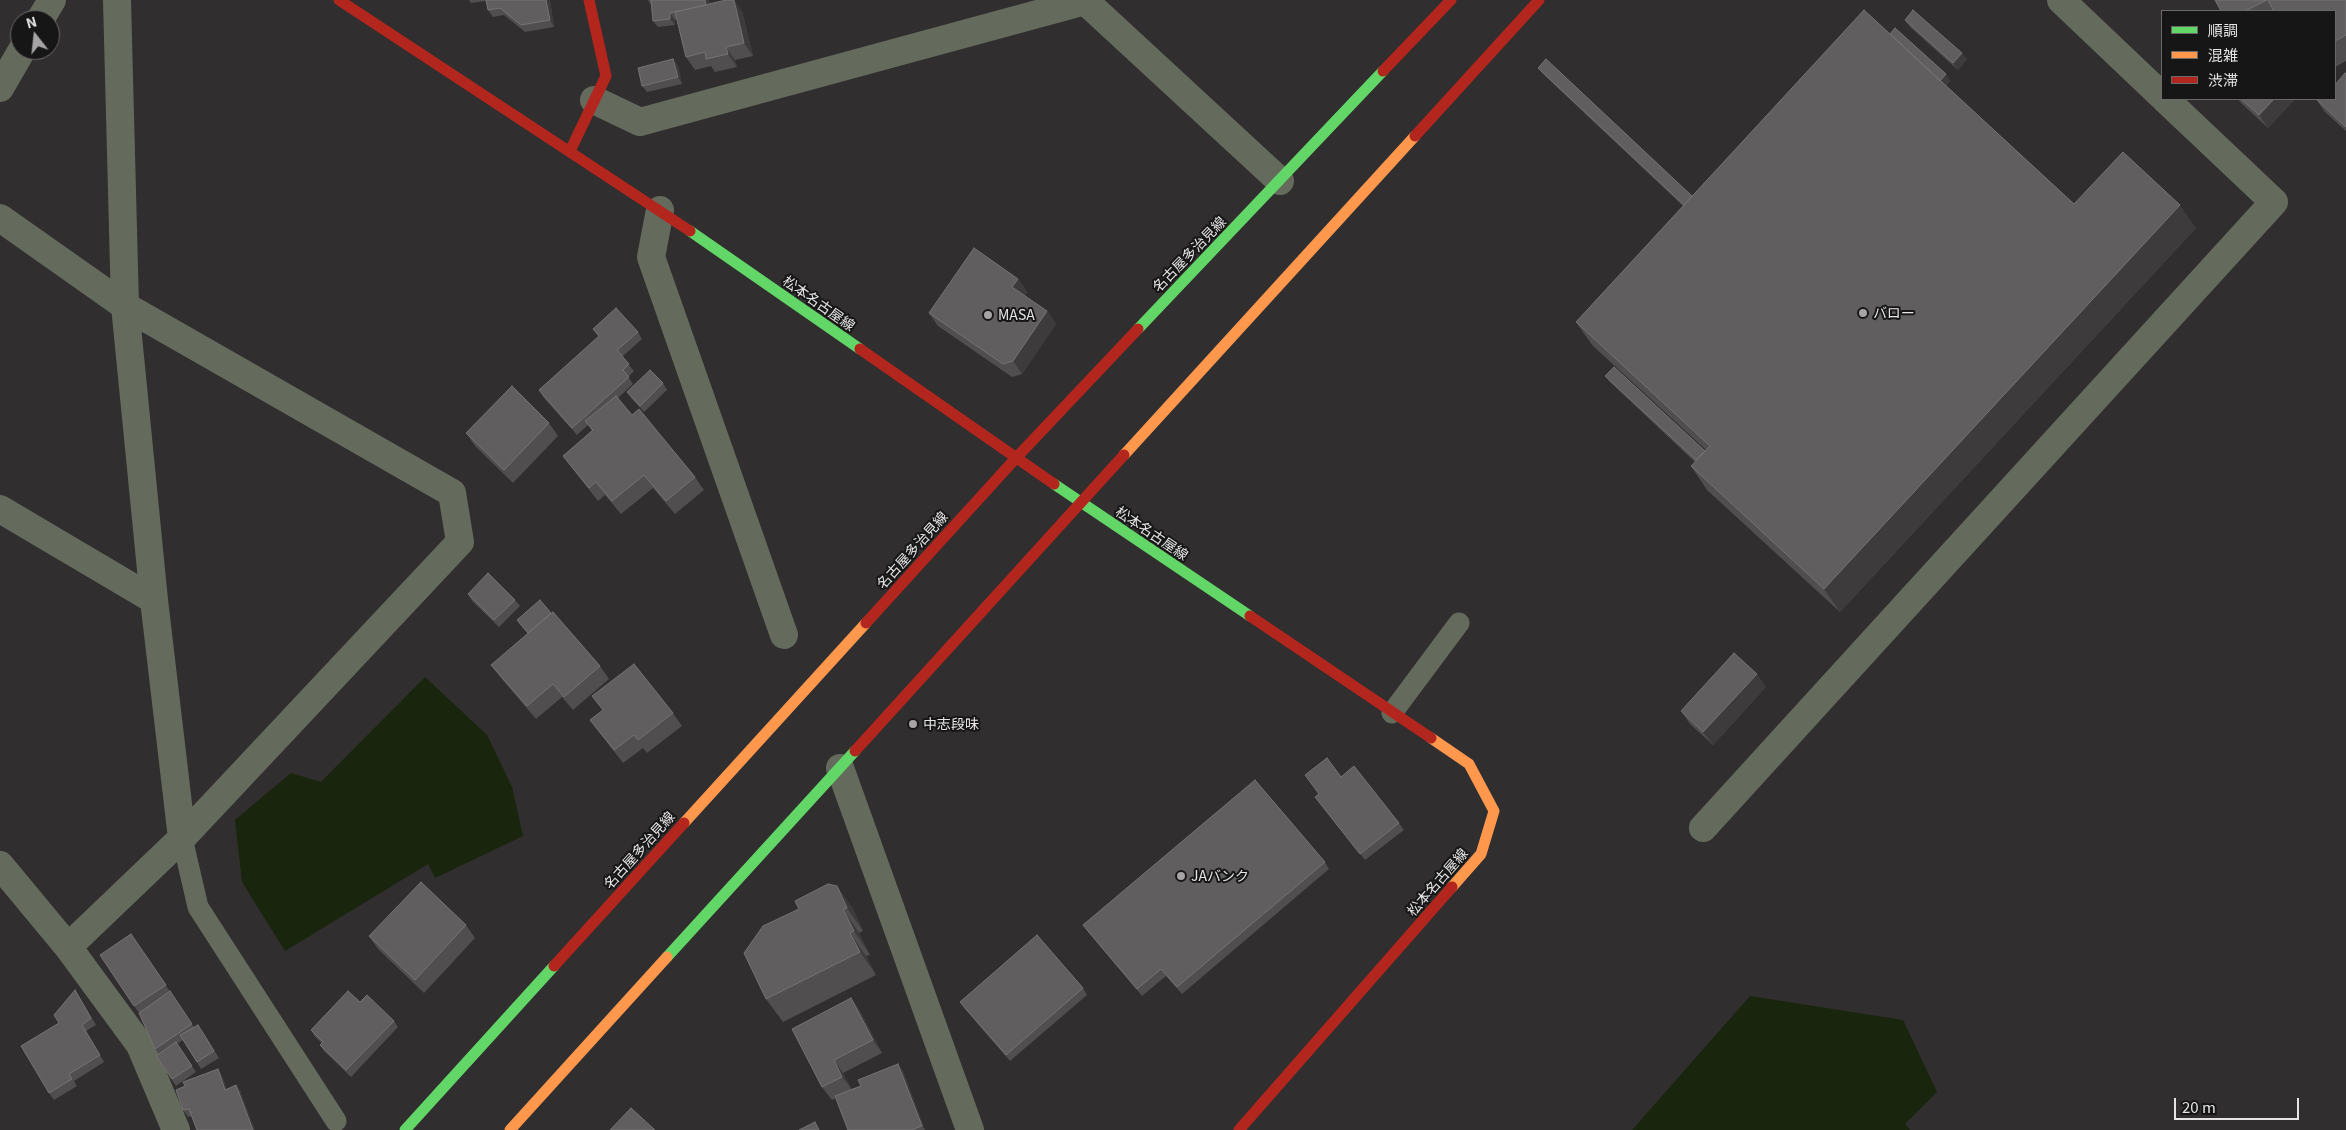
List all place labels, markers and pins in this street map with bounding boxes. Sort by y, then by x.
place label: バロー [1873,305,1915,321]
place label: MASA [998,307,1035,323]
marker: バロー [1857,307,1869,319]
marker: MASA [982,309,994,321]
place label: 中志段味 [923,716,979,732]
marker: 中志段味 [907,718,919,730]
place label: JAバンク [1191,868,1249,884]
marker: JAバンク [1175,870,1187,882]

